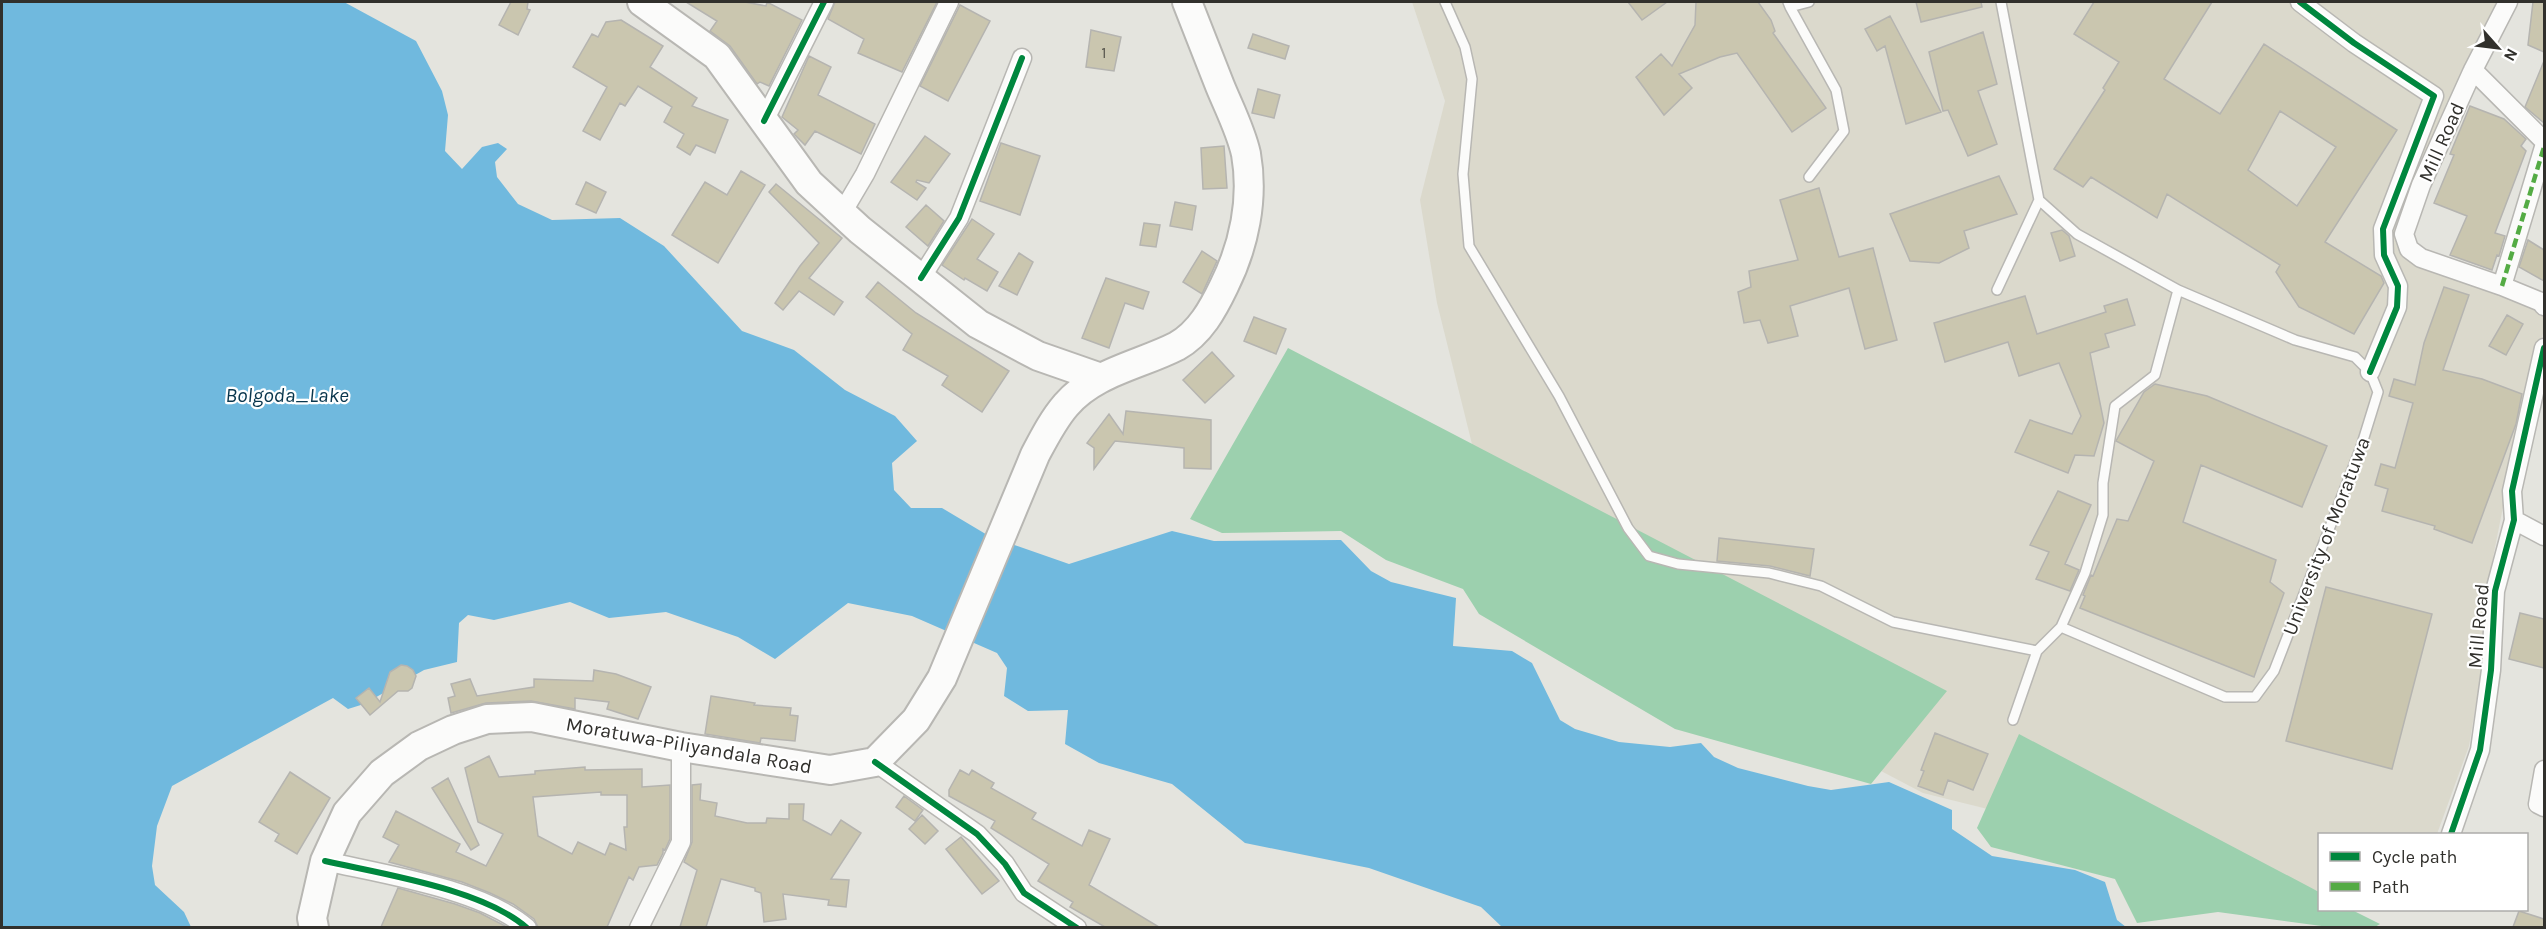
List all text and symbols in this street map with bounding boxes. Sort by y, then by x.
north arrow [2468,18,2528,78]
house number: 1 [1101,43,1107,62]
text: N [2500,45,2522,64]
street label: Mill Road [2414,99,2469,186]
water label: Bolgoda_Lake [225,383,349,407]
street label: University of Moratuwa [2278,434,2375,639]
street label: Mill Road [2463,583,2494,669]
street label: Moratuwa-Piliyandala Road [564,713,814,778]
legend [2318,833,2528,911]
text: Cycle path [2372,846,2457,868]
text: Path [2372,876,2410,898]

